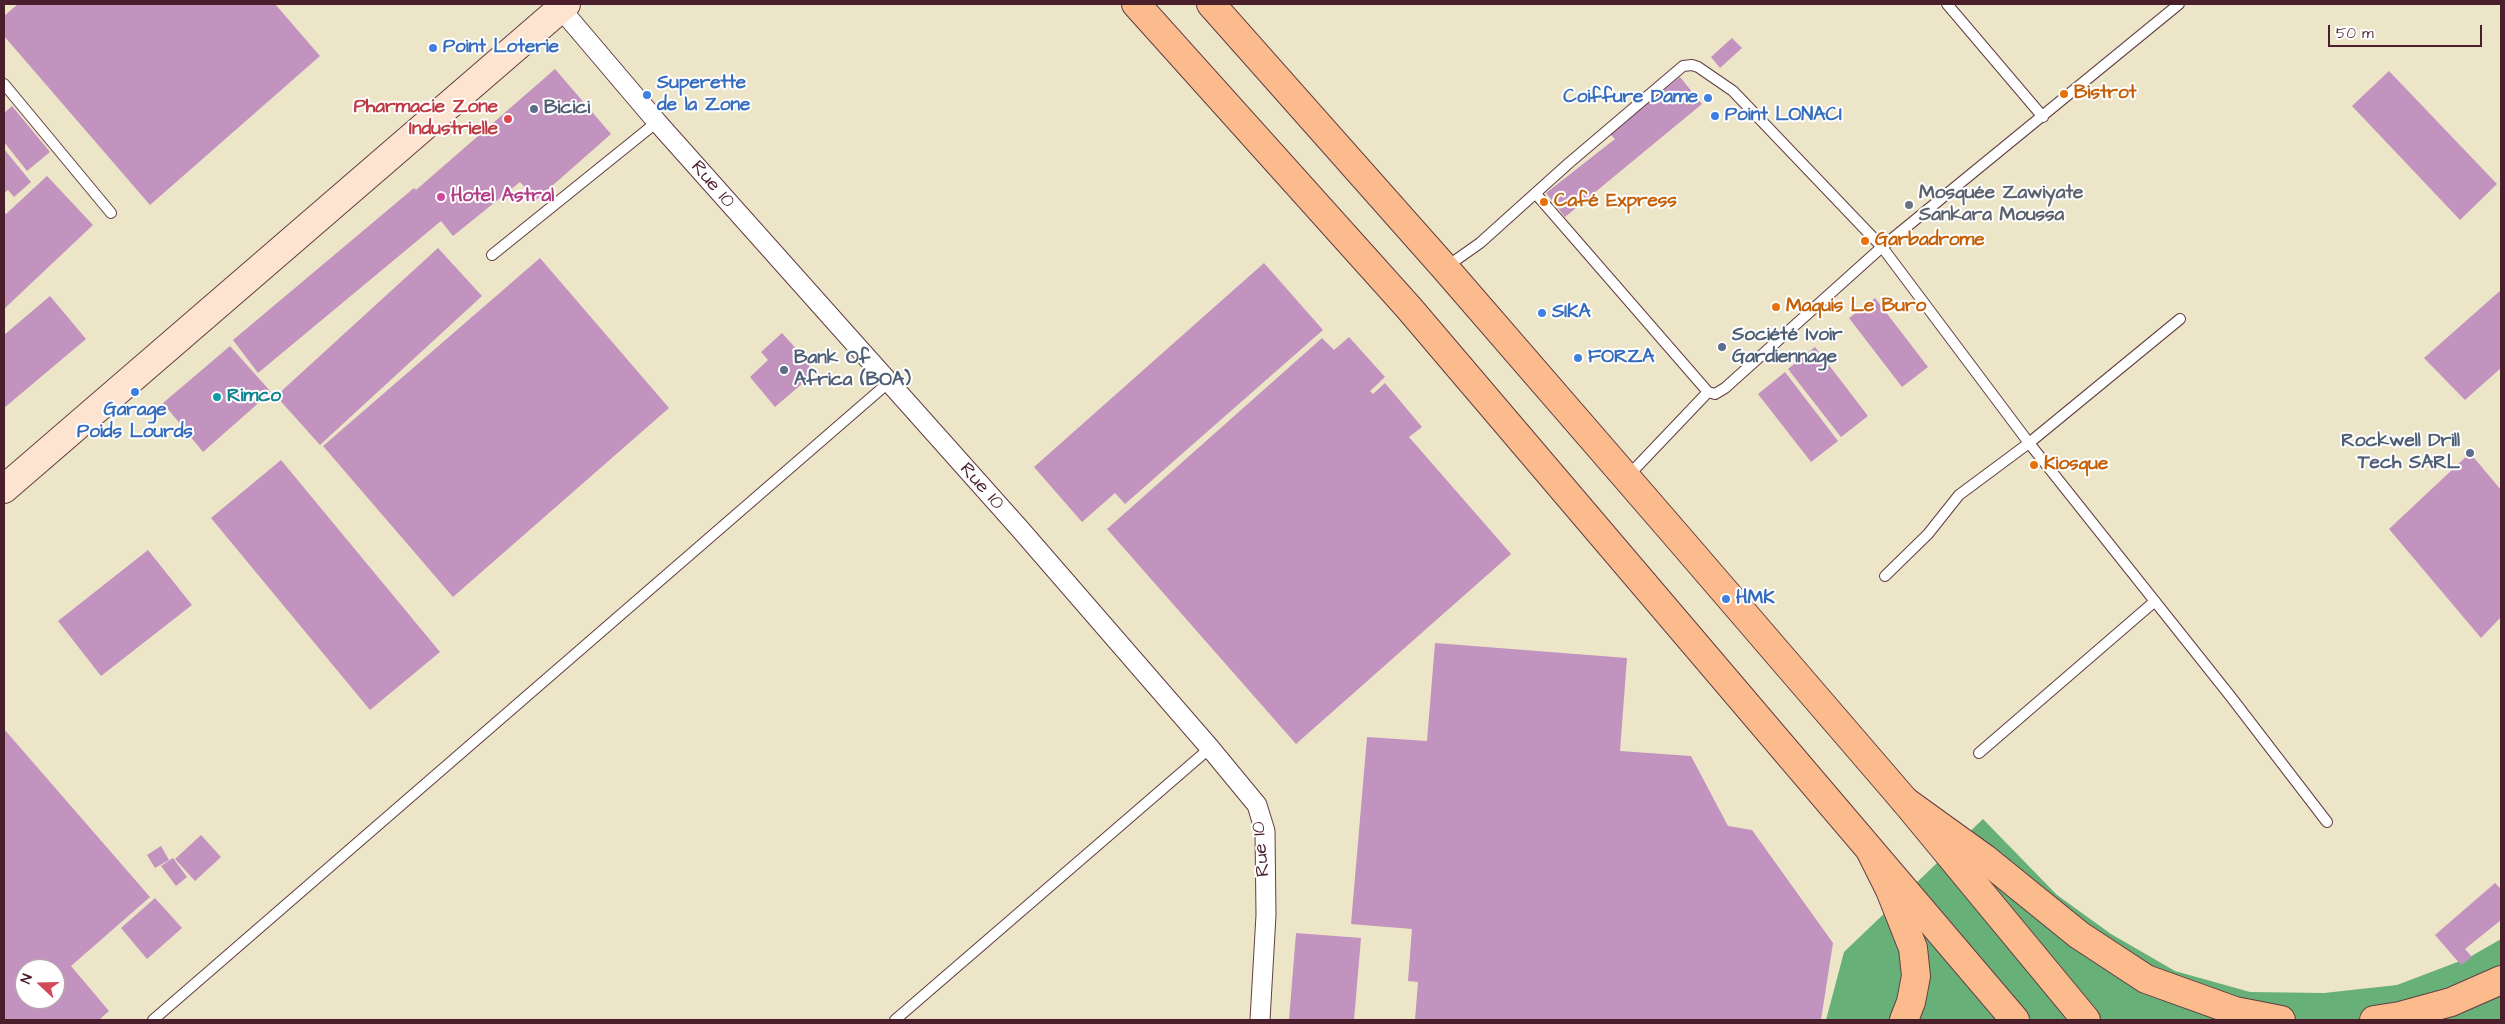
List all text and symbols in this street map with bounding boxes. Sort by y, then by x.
scale bar [2330,15,2484,47]
text: 50 m [2336,23,2374,44]
place label: Point Loterie [443,37,559,59]
marker: Point Loterie [427,42,439,54]
place label: Superette de la Zone [657,73,750,117]
place label: Bistrot [2074,83,2136,105]
place label: Coiffure Dame [1563,87,1698,109]
marker: Bistrot [2058,88,2070,100]
marker: Superette de la Zone [641,89,653,101]
marker: Coiffure Dame [1702,92,1714,104]
place label: Pharmacie Zone Industrielle [354,97,498,141]
place label: Bicici [544,98,590,120]
marker: Bicici [528,103,540,115]
place label: Point LONACI [1725,105,1842,127]
marker: Point LONACI [1709,110,1721,122]
marker: Pharmacie Zone Industrielle [502,113,514,125]
street label: Rue 10 [685,157,739,213]
place label: Mosquée Zawiyate Sankara Moussa [1919,183,2083,227]
place label: Hotel Astral [451,186,554,208]
marker: Hotel Astral [435,191,447,203]
place label: Café Express [1554,191,1677,213]
marker: Café Express [1538,196,1550,208]
marker: Mosquée Zawiyate Sankara Moussa [1903,199,1915,211]
place label: Garbadrome [1875,230,1985,252]
marker: Garbadrome [1859,235,1871,247]
place label: Maquis Le Buro [1786,296,1926,318]
marker: Maquis Le Buro [1770,301,1782,313]
place label: SIKA [1552,302,1591,324]
marker: SIKA [1536,307,1548,319]
place label: Société Ivoir Gardiennage [1732,325,1842,369]
marker: Société Ivoir Gardiennage [1716,341,1728,353]
place label: FORZA [1588,347,1655,369]
place label: Bank Of Africa (BOA) [794,348,911,392]
marker: FORZA [1572,352,1584,364]
marker: Bank Of Africa (BOA) [778,364,790,376]
marker: Garage Poids Lourds [129,386,141,398]
place label: Rimco [227,386,281,408]
marker: Rimco [211,391,223,403]
place label: Garage Poids Lourds [77,400,193,444]
place label: Rockwell Drill Tech SARL [2341,431,2460,475]
marker: Rockwell Drill Tech SARL [2464,447,2476,459]
place label: Kiosque [2044,454,2108,476]
street label: Rue 10 [954,459,1008,515]
marker: Kiosque [2028,459,2040,471]
place label: HMK [1736,588,1775,610]
marker: HMK [1720,593,1732,605]
street label: Rue 10 [1248,820,1276,878]
north arrow [15,959,65,1009]
text: N [16,971,38,987]

